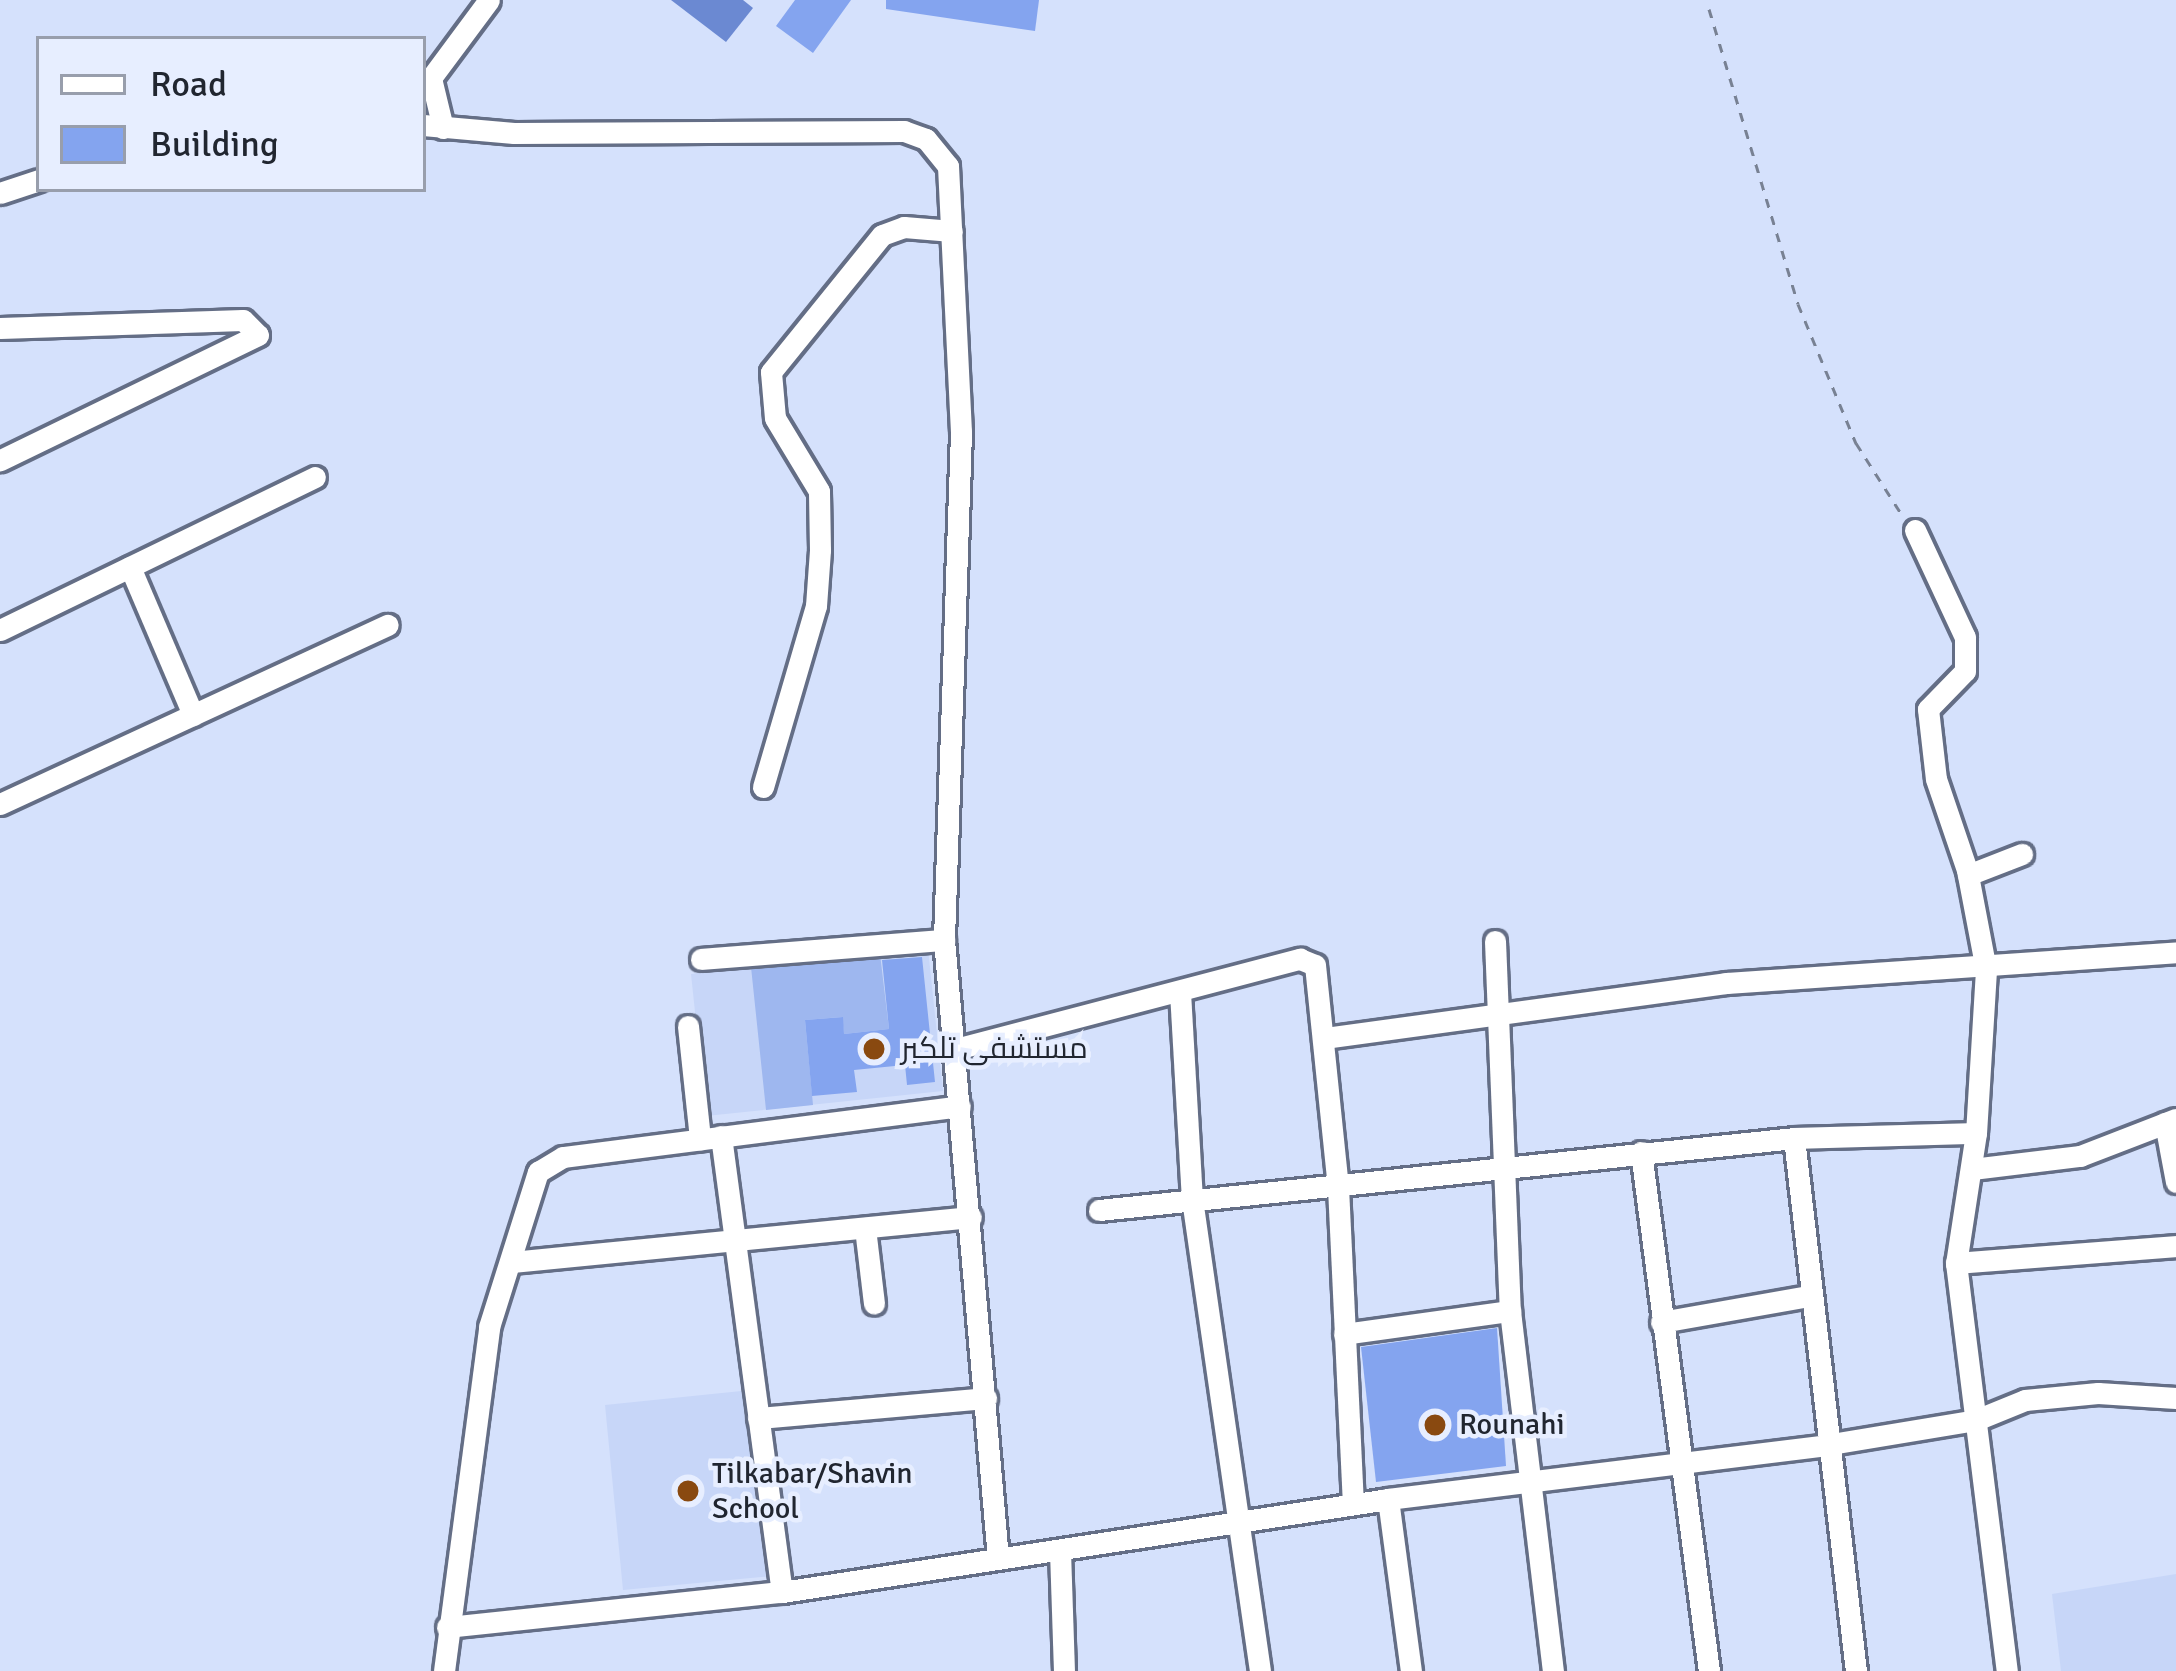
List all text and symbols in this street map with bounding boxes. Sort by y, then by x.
legend [36,36,426,192]
text: Road [150,62,227,107]
text: Building [150,122,279,167]
place label: مستشفى تلكبر [901,1031,1088,1067]
marker: مستشفى تلكبر [858,1033,890,1065]
place label: Rounahi [1459,1407,1565,1443]
marker: Rounahi [1422,1412,1448,1438]
place label: Tilkabar/Shavin School [712,1456,913,1526]
marker: Tilkabar/Shavin School [675,1478,701,1504]

